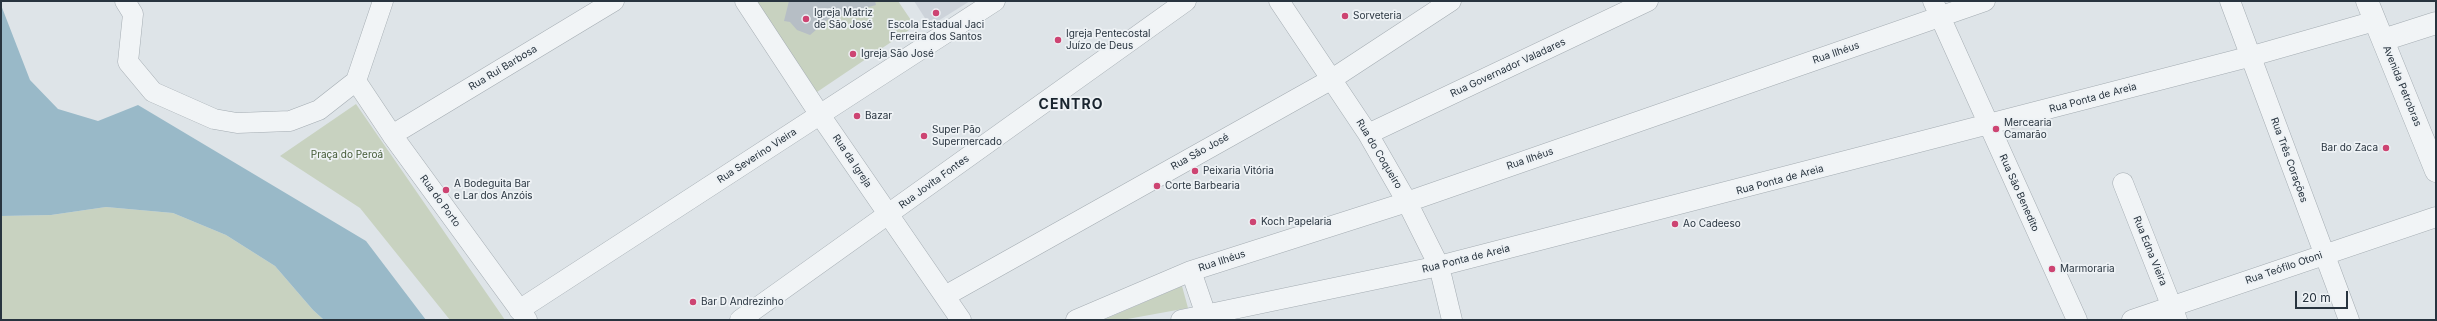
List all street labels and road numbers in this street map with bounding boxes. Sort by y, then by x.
street label: Rua Governador Valadares [1448,36,1568,100]
street label: Rua Ilhéus [1811,39,1861,67]
street label: Rua Rui Barbosa [467,43,539,93]
street label: Avenida Petrobras [2380,44,2424,128]
street label: Rua Ponta de Areia [2048,81,2138,115]
street label: Rua Três Corações [2268,116,2310,204]
street label: Rua do Coqueiro [1354,117,1404,191]
street label: Rua Severino Vieira [715,126,799,186]
street label: Rua São José [1169,131,1231,173]
street label: Rua da Igreja [830,132,874,190]
street label: Rua Ilhéus [1505,145,1555,173]
street label: Rua São Benedito [1997,152,2041,234]
street label: Rua Jovita Fontes [897,153,971,211]
street label: Rua Ponta de Areia [1735,163,1825,197]
street label: Rua do Porto [417,173,463,229]
street label: Rua Edna Vieira [2131,214,2169,288]
street label: Rua Ponta de Areia [1421,242,1511,276]
street label: Rua Ilhéus [1197,248,1247,274]
street label: Rua Teófilo Otoni [2244,249,2324,287]

